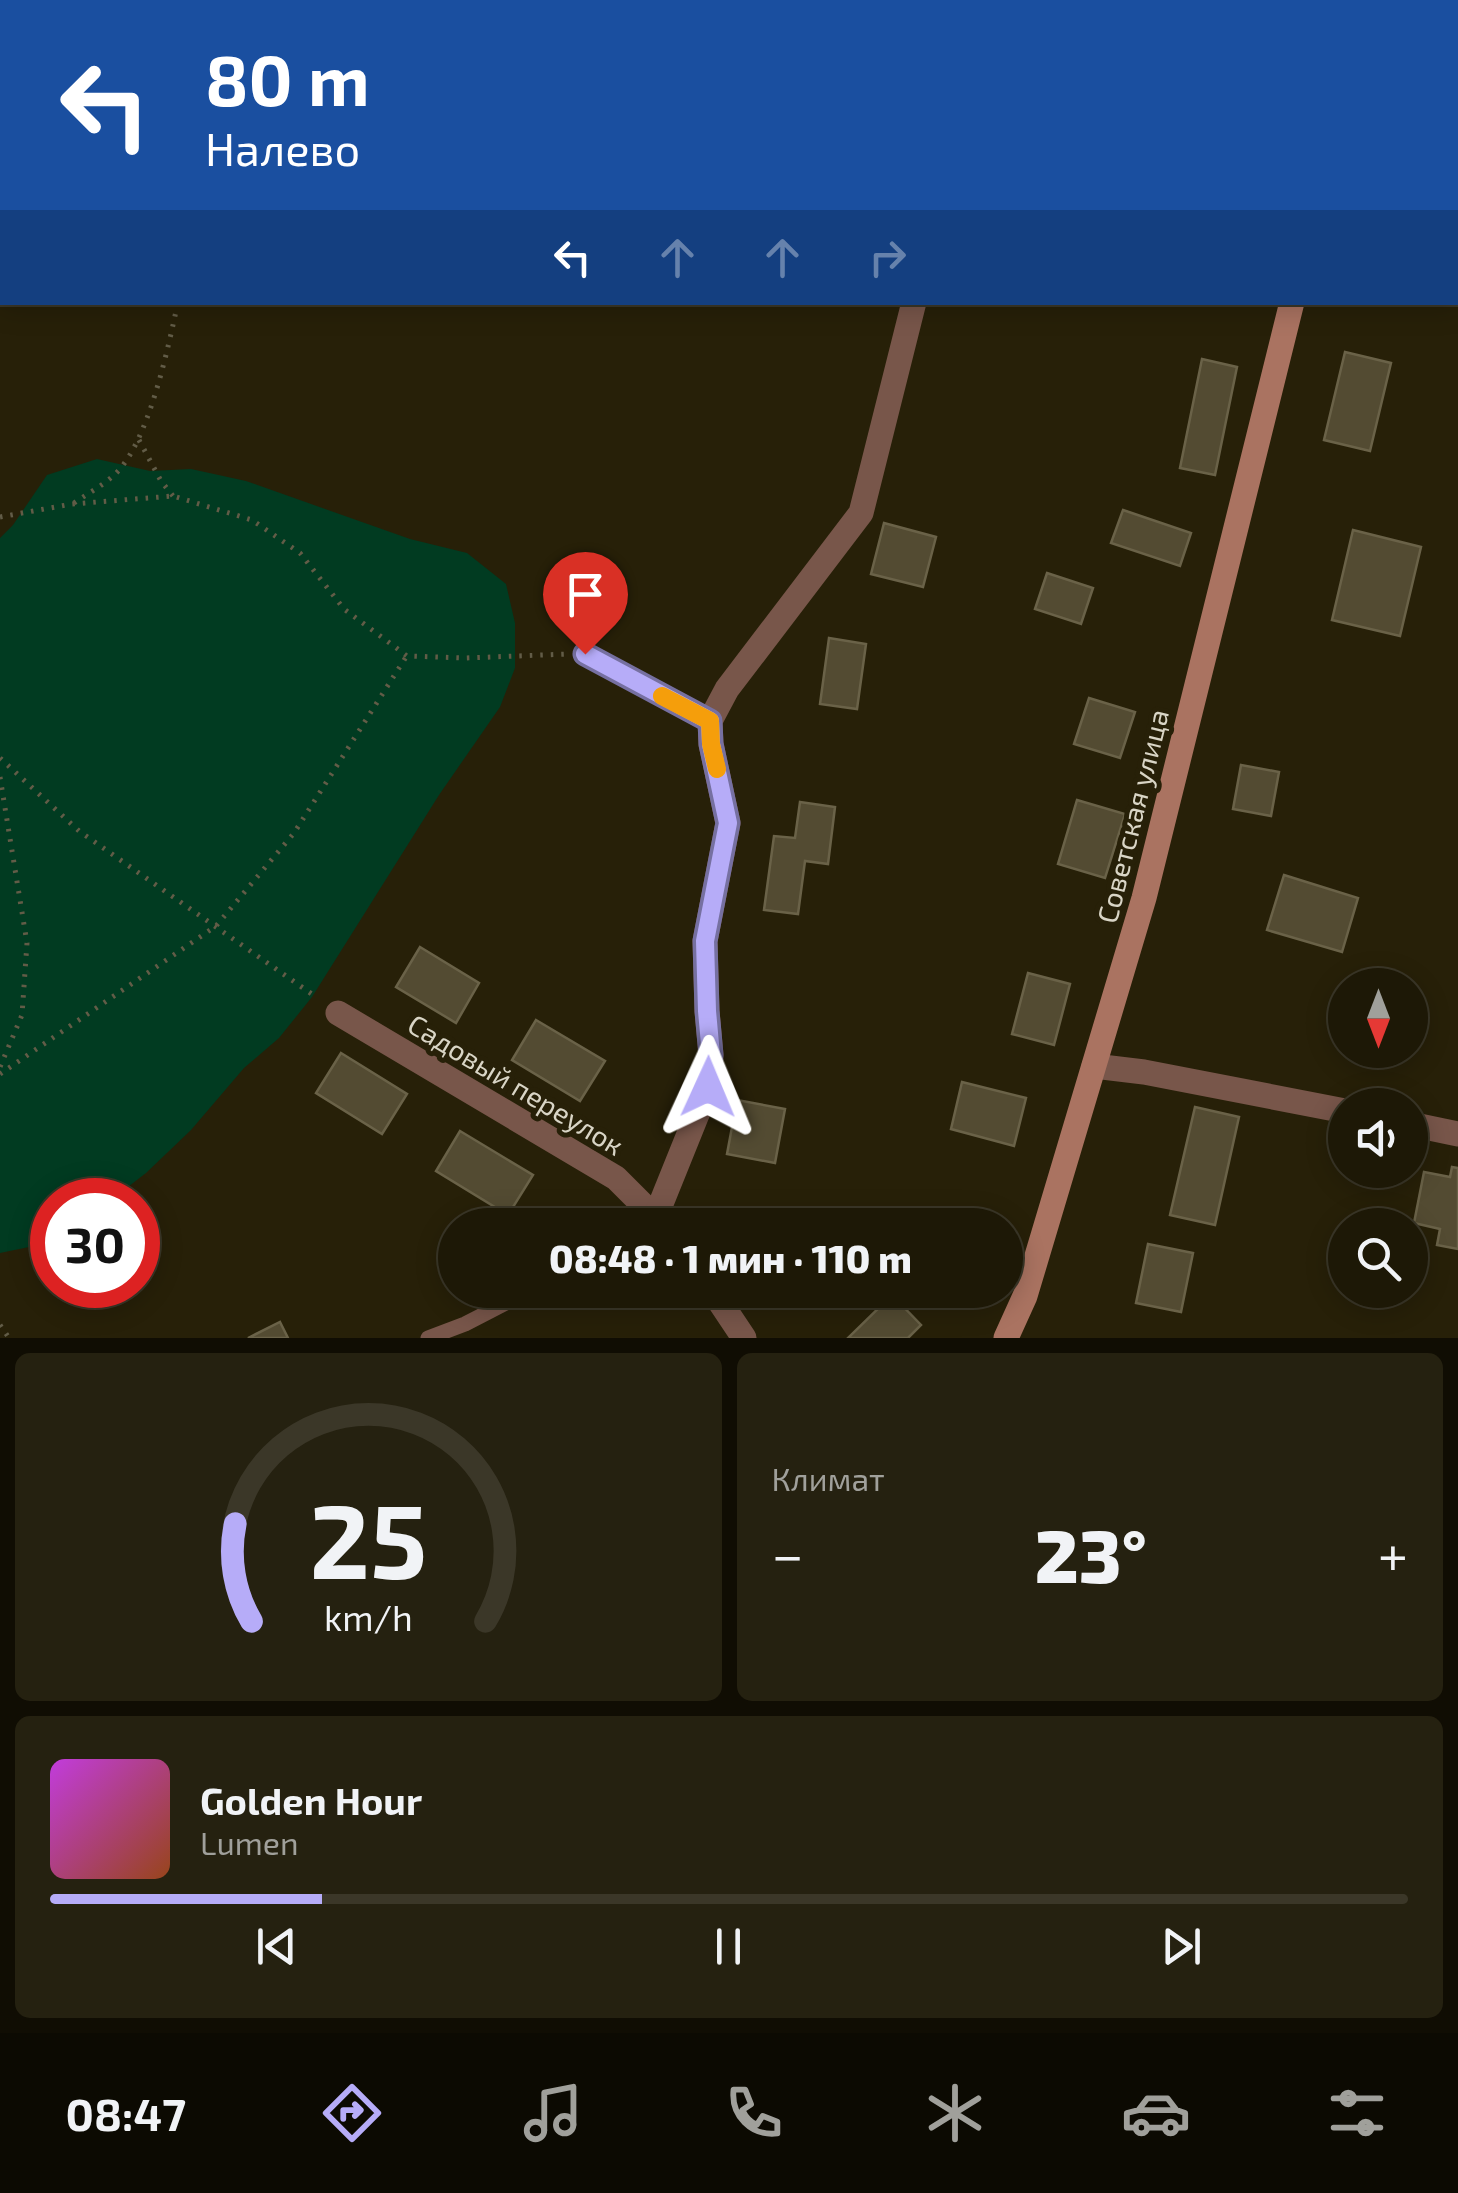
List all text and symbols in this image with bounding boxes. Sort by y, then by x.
text: 80 m [205,36,370,120]
icon: left [40,40,170,170]
text: Налево [205,121,360,175]
icon: left [545,230,600,285]
icon: ahead [650,230,705,285]
icon: ahead [755,230,810,285]
icon: right [860,230,915,285]
pin [543,552,628,655]
icon: arrive [558,567,613,622]
street label: Советская улица [1089,706,1175,926]
north arrow [1328,968,1428,1068]
map controls [1328,968,1428,1308]
street label: Садовый переулок [402,1006,630,1162]
position arrow [656,1035,760,1139]
button: sound [1328,1088,1428,1188]
speed limit sign: 30 [30,1178,160,1308]
button: search [1328,1208,1428,1308]
text: 08:48 · 1 мин · 110 m [549,1235,912,1281]
text: Климат [772,1459,885,1497]
text: 25 [309,1475,427,1600]
text: 23° [1035,1508,1147,1598]
text: − [772,1520,804,1586]
text: + [1378,1520,1408,1586]
text: km/h [324,1595,413,1638]
text: Golden Hour [200,1777,422,1823]
text: Lumen [200,1823,299,1861]
icon: previous [249,1919,304,1974]
icon: pause [701,1919,756,1974]
icon: next [1154,1919,1209,1974]
icon: directions [317,2078,387,2148]
icon: music [518,2078,588,2148]
icon: phone [719,2078,789,2148]
icon: climate [920,2078,990,2148]
icon: car [1121,2078,1191,2148]
icon: filters [1322,2078,1392,2148]
text: 08:47 [66,2086,186,2140]

